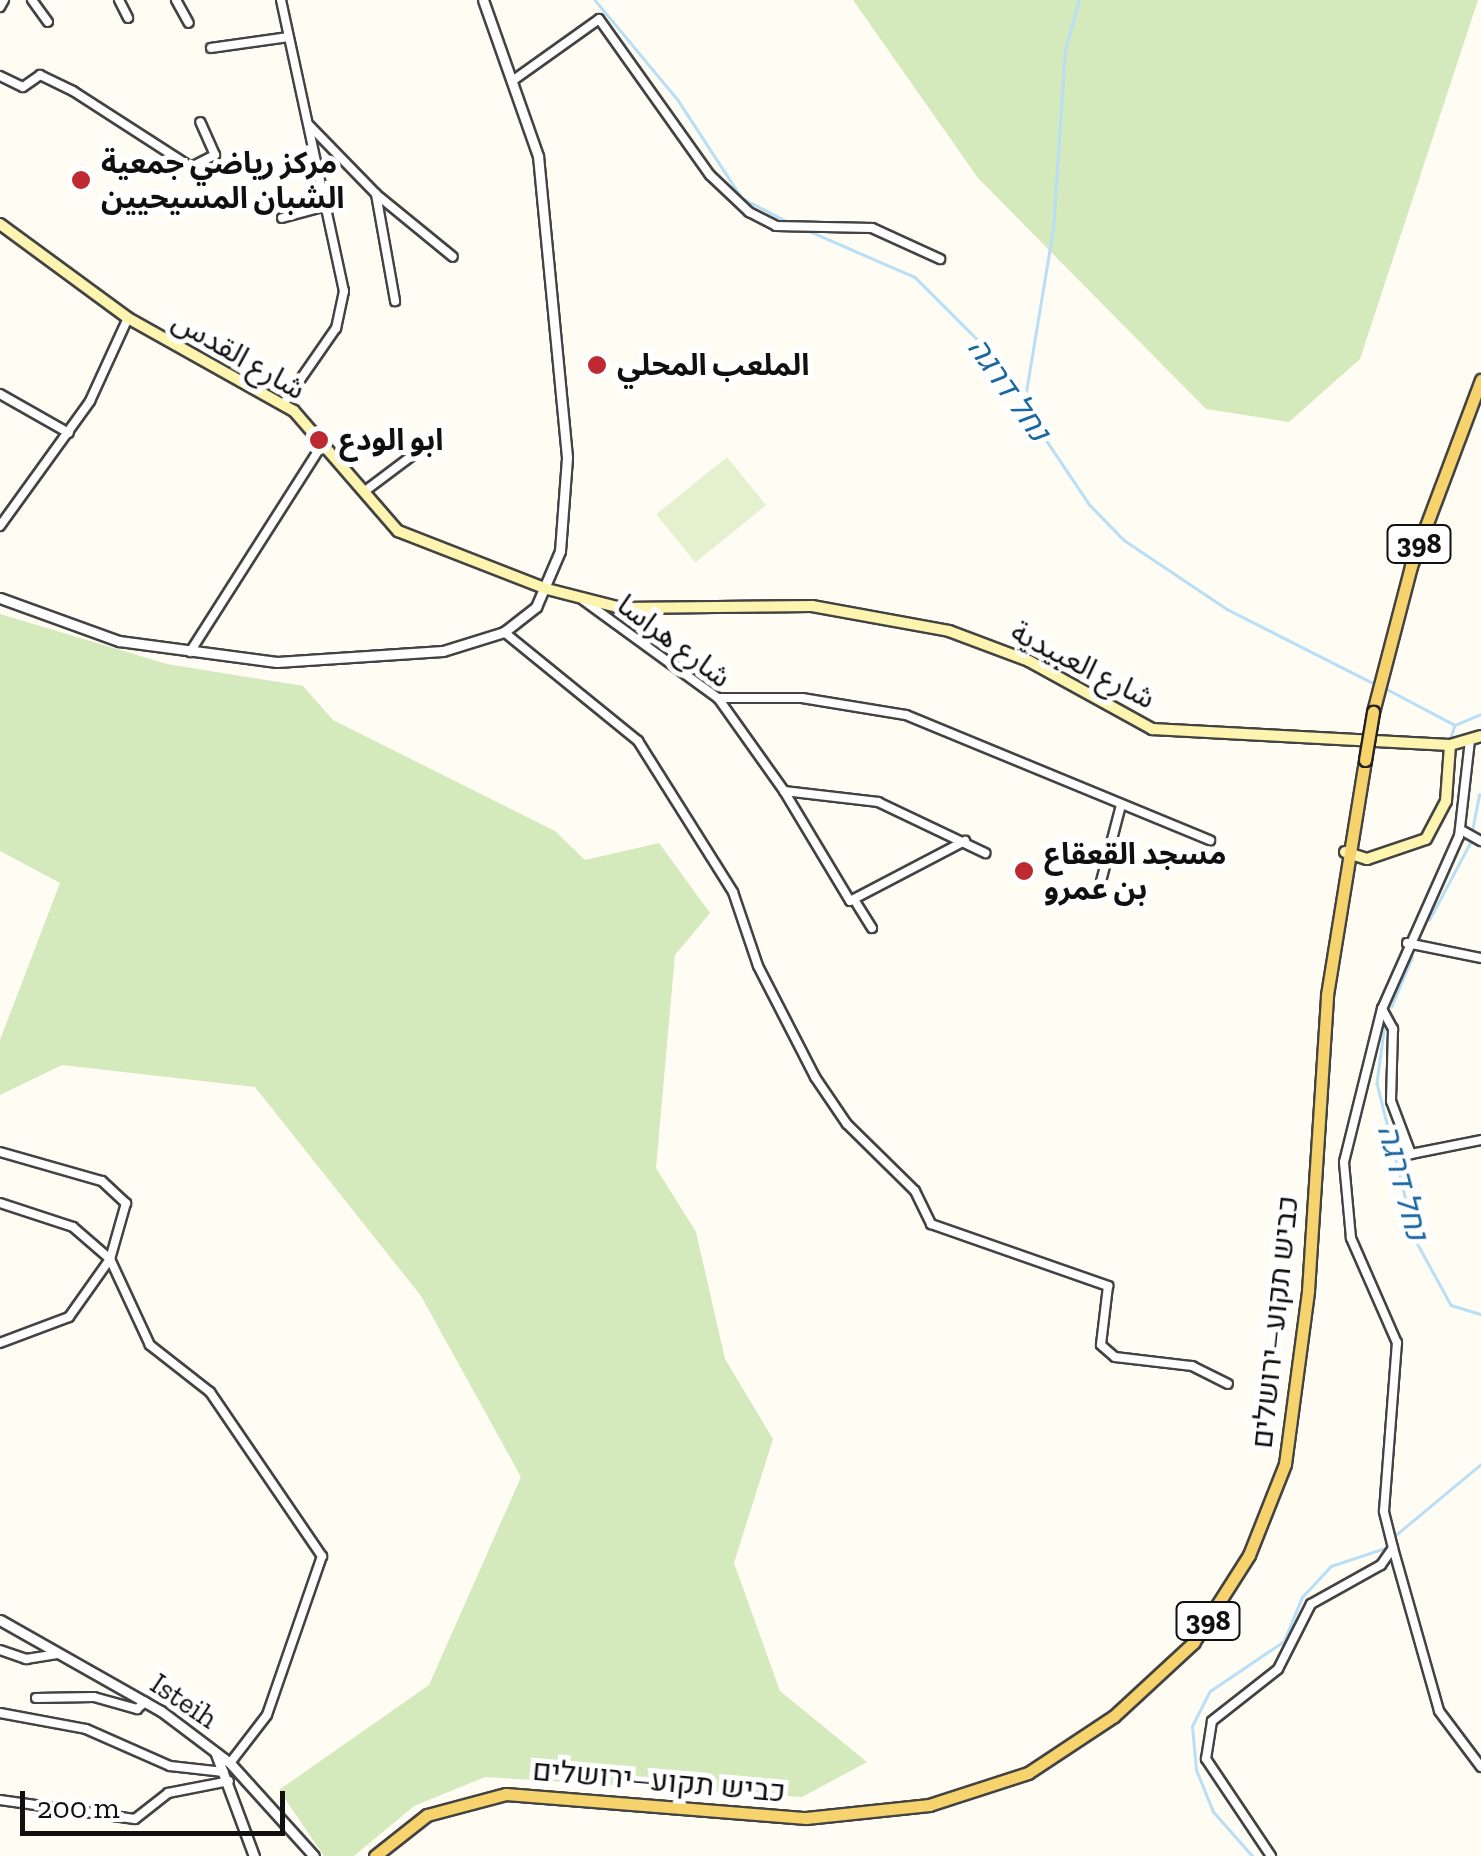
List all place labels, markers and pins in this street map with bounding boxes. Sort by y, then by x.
place label: مركز رياضي جمعية الشبان المسيحيين [101,145,345,216]
marker: مركز رياضي جمعية الشبان المسيحيين [70,169,92,191]
place label: الملعب المحلي [617,347,809,383]
marker: الملعب المحلي [586,354,608,376]
place label: ابو الودع [339,422,443,458]
marker: ابو الودع [308,429,330,451]
place label: مسجد القعقاع بن عمرو [1044,836,1226,906]
marker: مسجد القعقاع بن عمرو [1013,860,1035,882]

